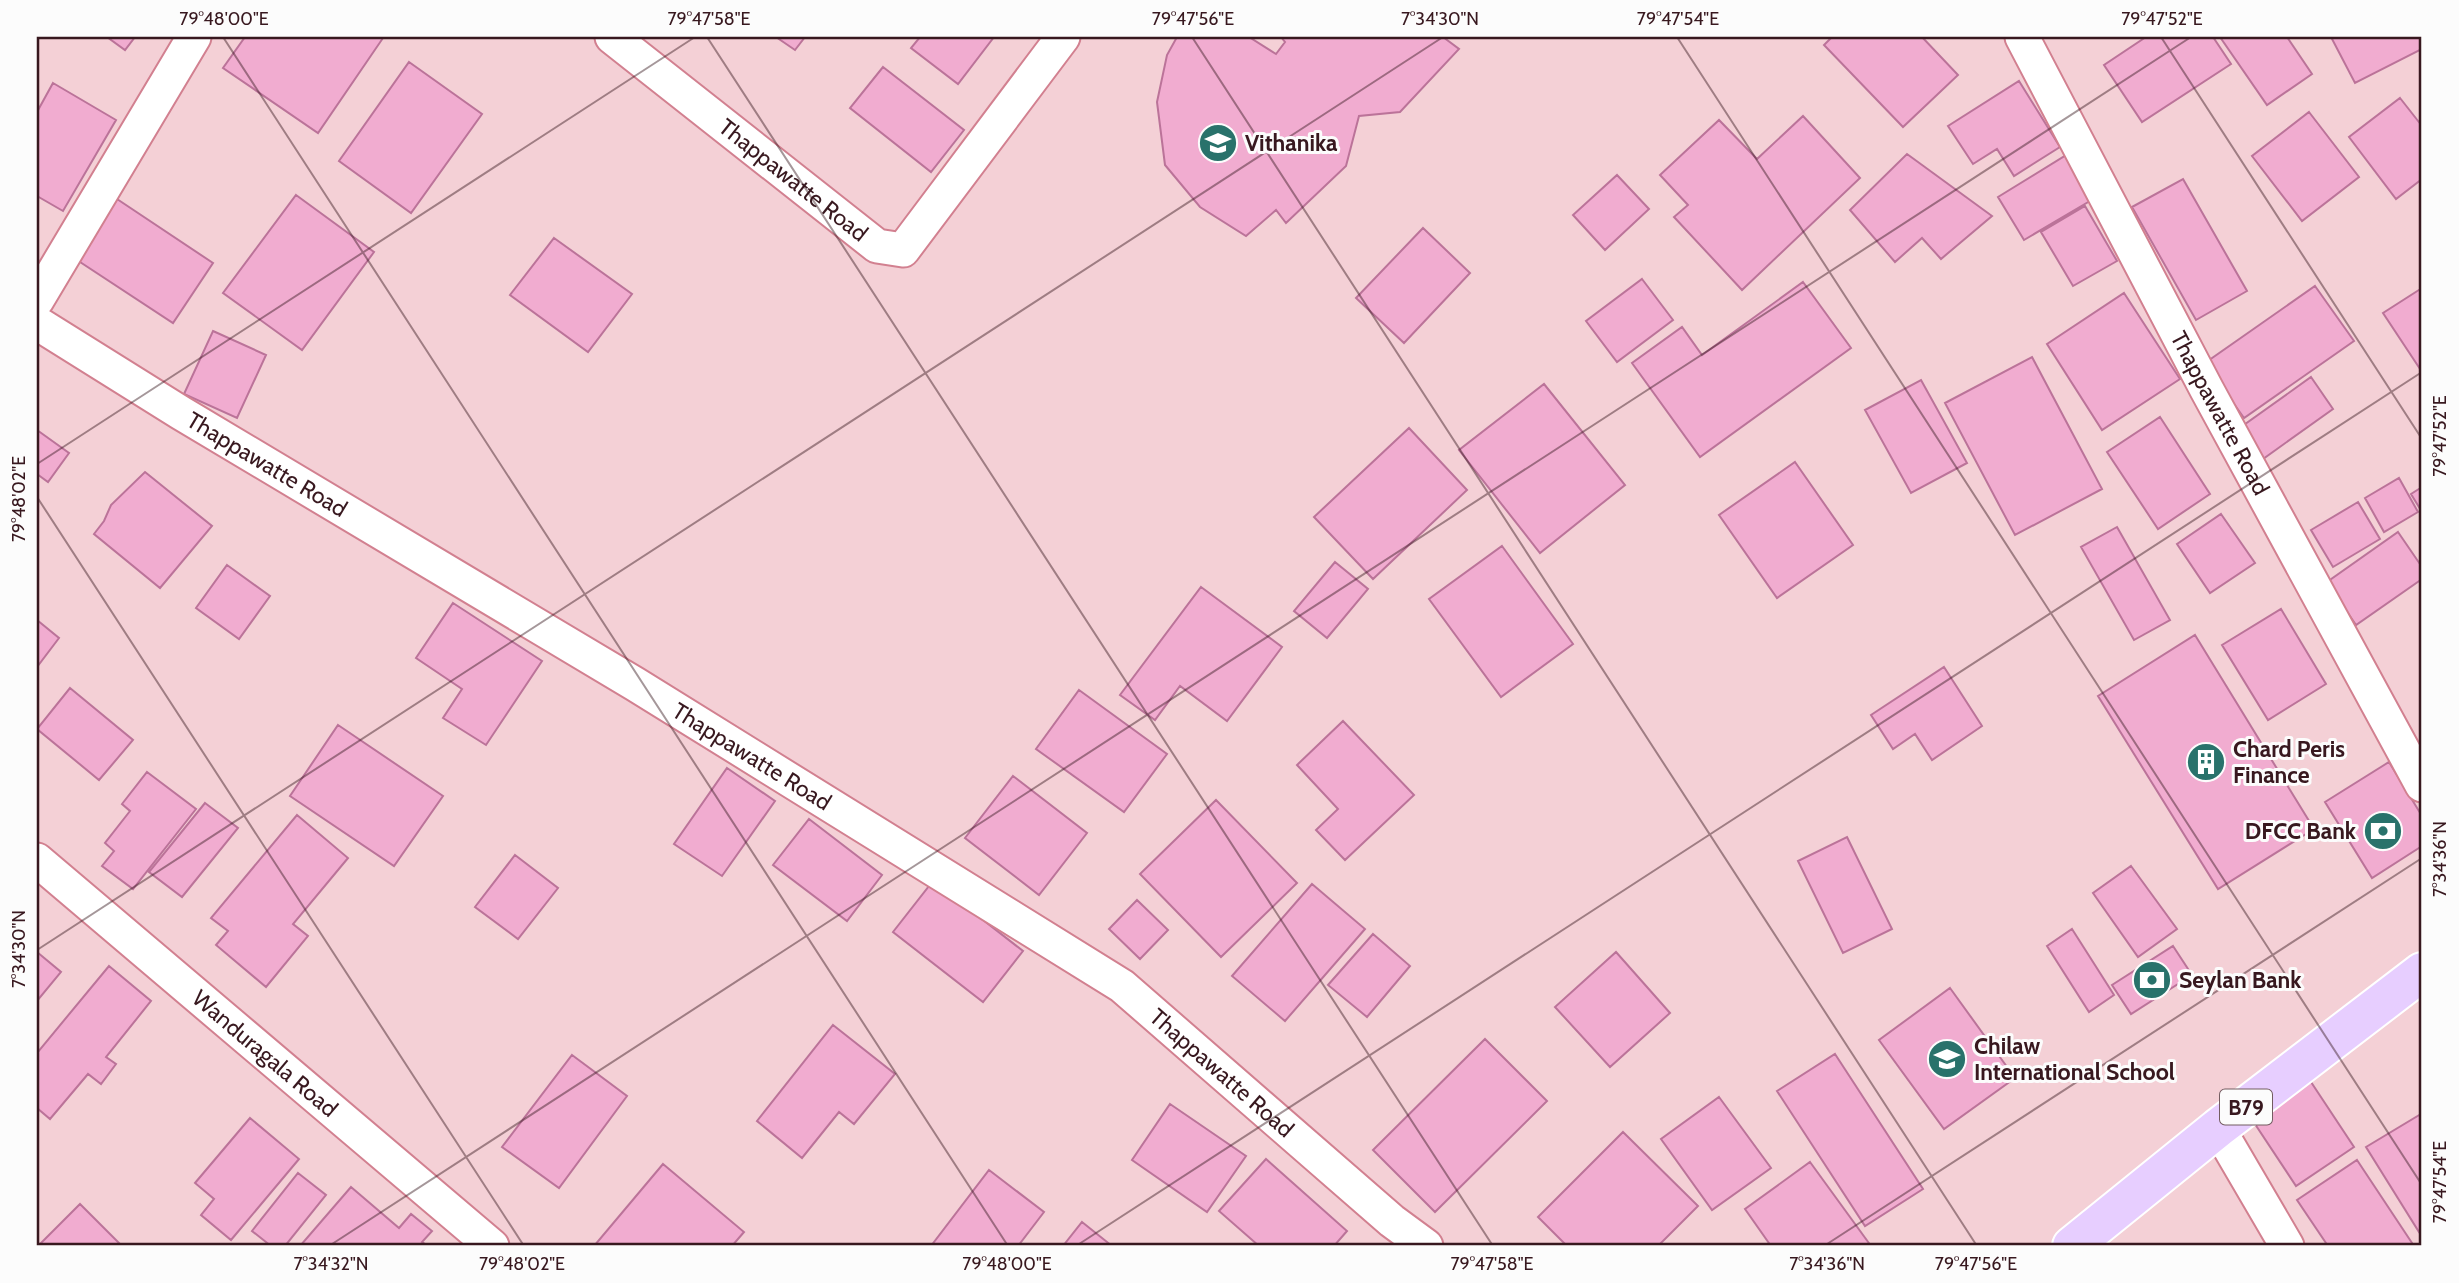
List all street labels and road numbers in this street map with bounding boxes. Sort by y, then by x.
street label: Thappawatte Road [713,113,873,247]
street label: Thappawatte Road [2165,326,2275,500]
street label: Thappawatte Road [182,406,352,523]
street label: Thappawatte Road [667,697,836,816]
street label: Wanduragala Road [187,984,343,1123]
street label: Thappawatte Road [1144,1003,1300,1143]
road number: B79 [2220,1090,2272,1124]

